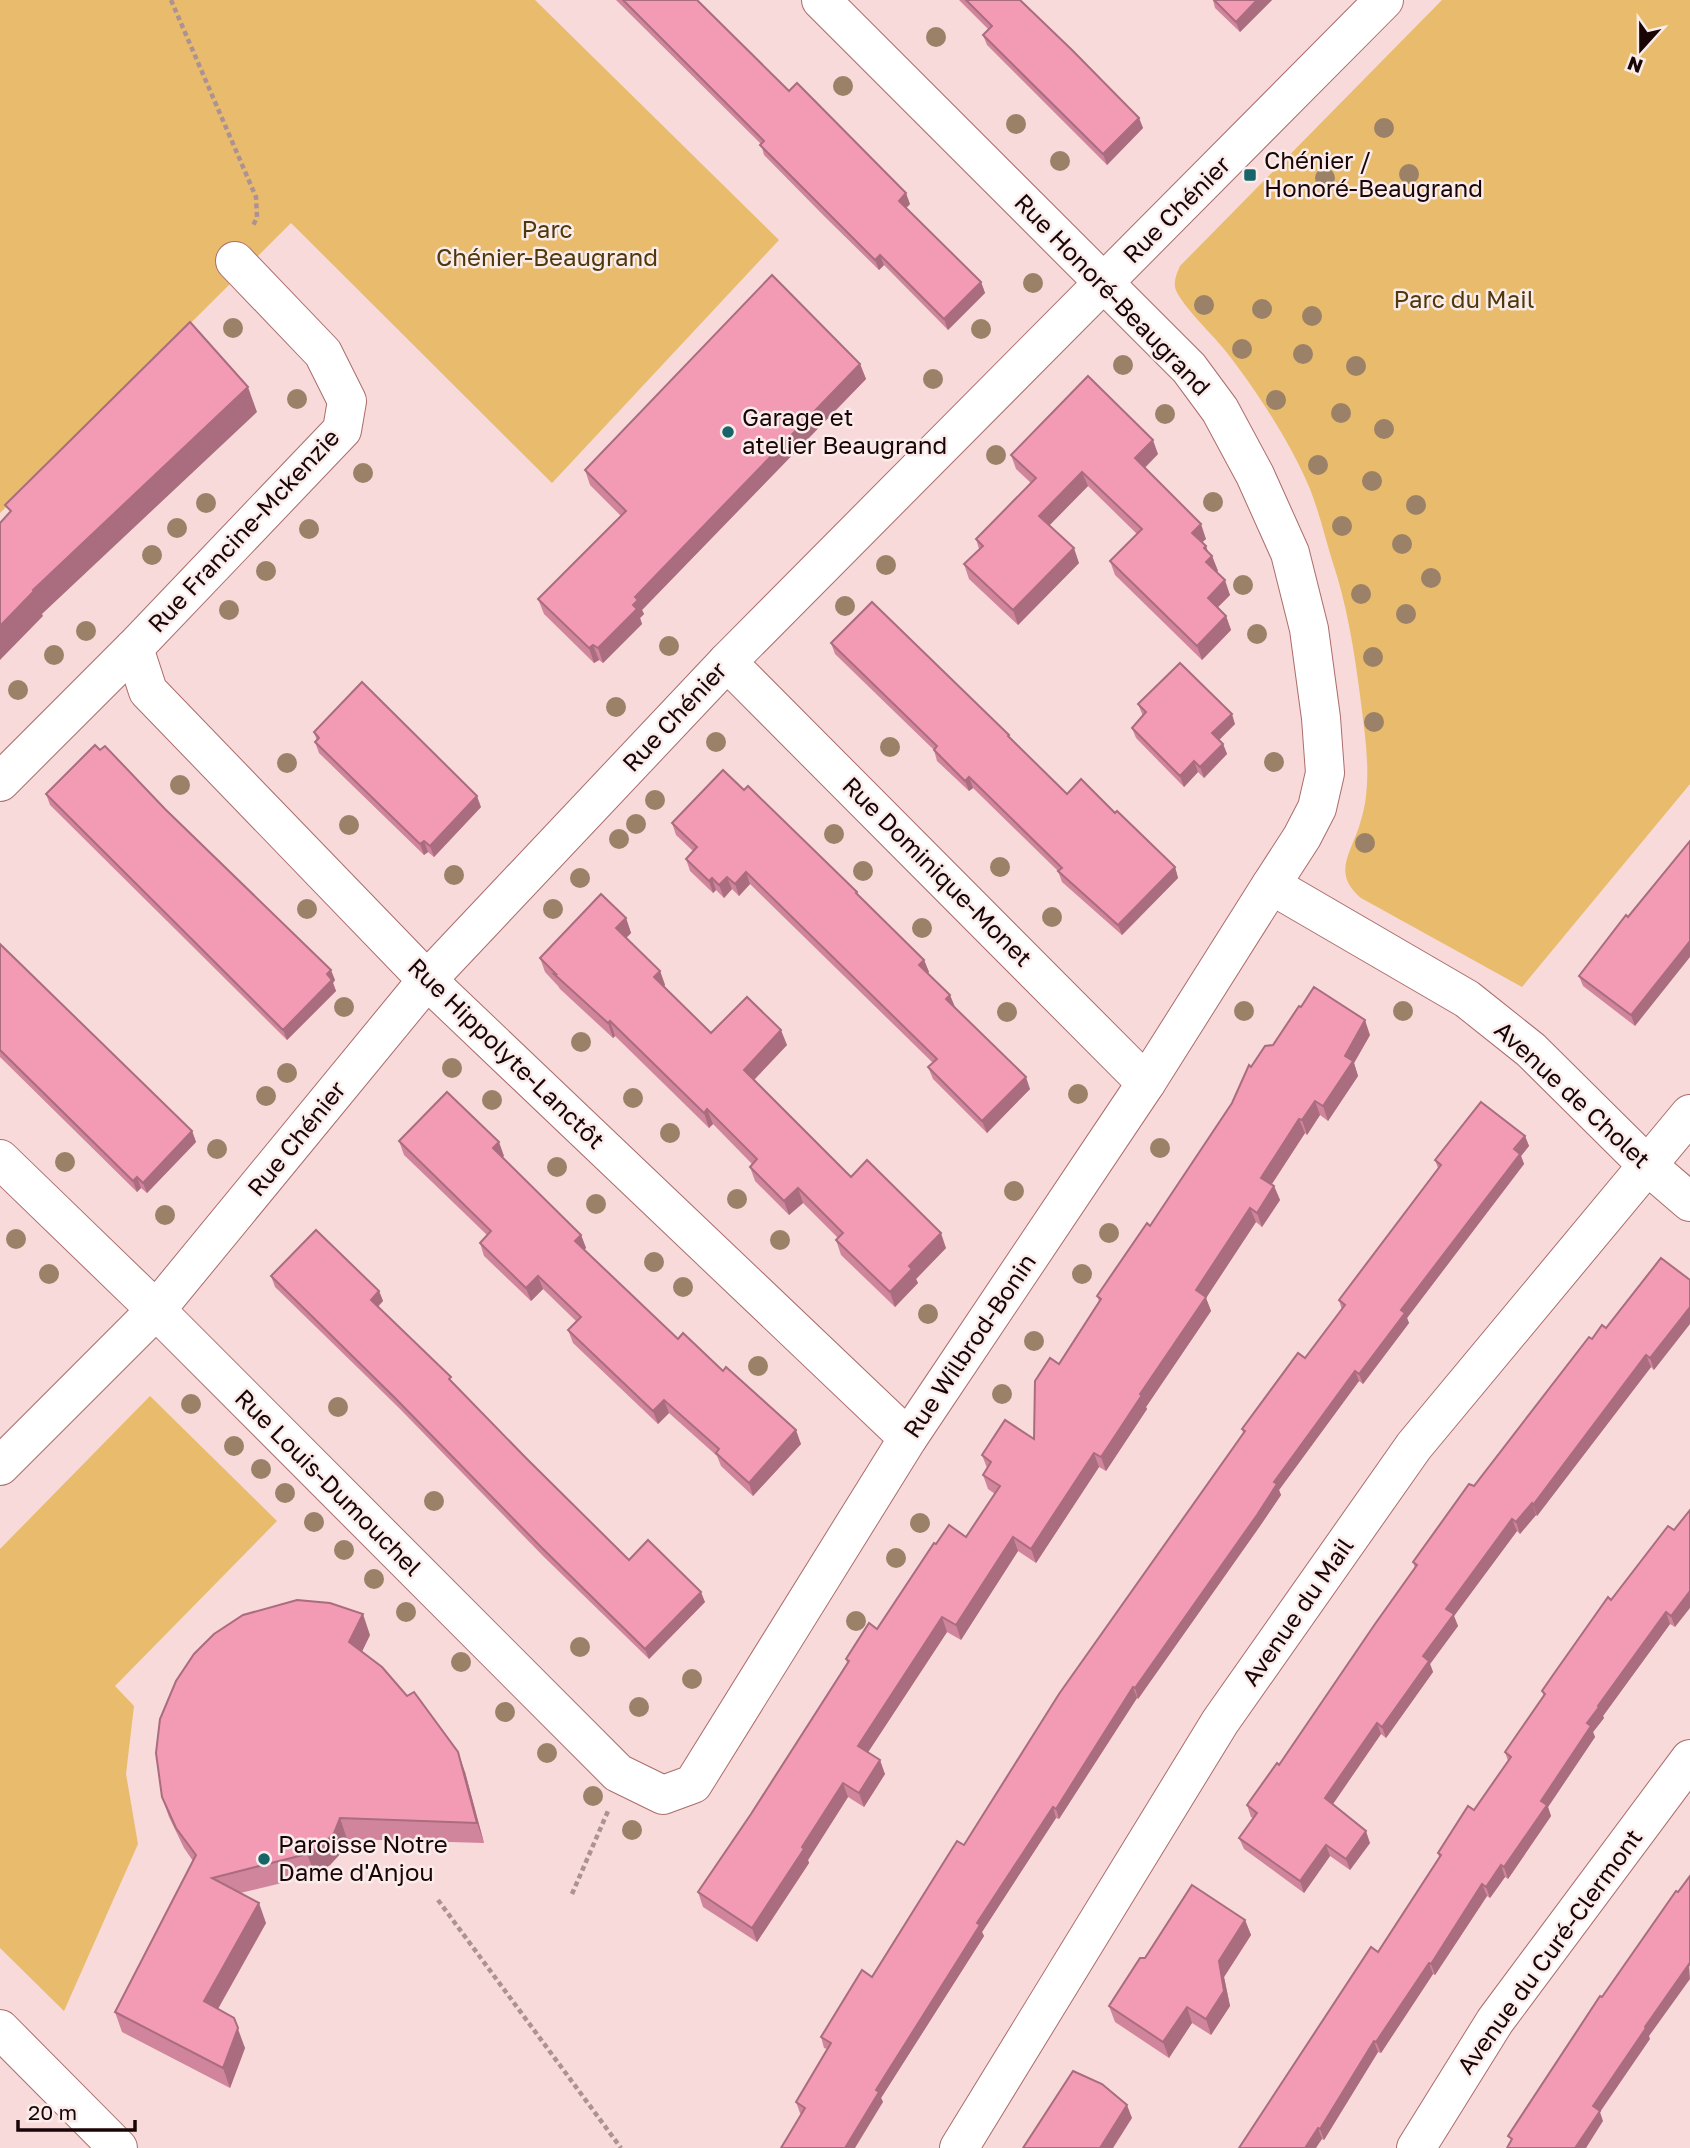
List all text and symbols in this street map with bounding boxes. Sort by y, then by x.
north arrow [1606,14,1676,84]
text: N [1624,52,1646,79]
place label: Chénier / Honoré-Beaugrand [1264,145,1483,202]
street label: Rue Chénier [1116,149,1236,269]
marker: Chénier / Honoré-Beaugrand [1242,167,1258,183]
street label: Rue Honoré-Beaugrand [1009,187,1217,401]
park label: Parc Chénier-Beaugrand [436,214,658,271]
park label: Parc du Mail [1394,284,1534,313]
place label: Garage et atelier Beaugrand [742,402,947,459]
street label: Rue Francine-Mckenzie [141,422,345,638]
marker: Garage et atelier Beaugrand [720,424,736,440]
street label: Rue Chénier [616,655,732,777]
street label: Rue Dominique-Monet [837,770,1039,972]
street label: Rue Hippolyte-Lanctôt [403,952,611,1154]
street label: Avenue de Cholet [1489,1014,1657,1173]
street label: Rue Chénier [241,1075,351,1201]
street label: Rue Wilbrod-Bonin [896,1248,1041,1443]
street label: Rue Louis-Dumouchel [230,1383,428,1581]
street label: Avenue du Mail [1235,1531,1359,1691]
street label: Avenue du Curé-Clermont [1450,1823,1647,2079]
place label: Paroisse Notre Dame d'Anjou [278,1829,448,1886]
marker: Paroisse Notre Dame d'Anjou [256,1851,272,1867]
scale bar [18,2088,135,2132]
text: 20 m [28,2099,77,2125]

